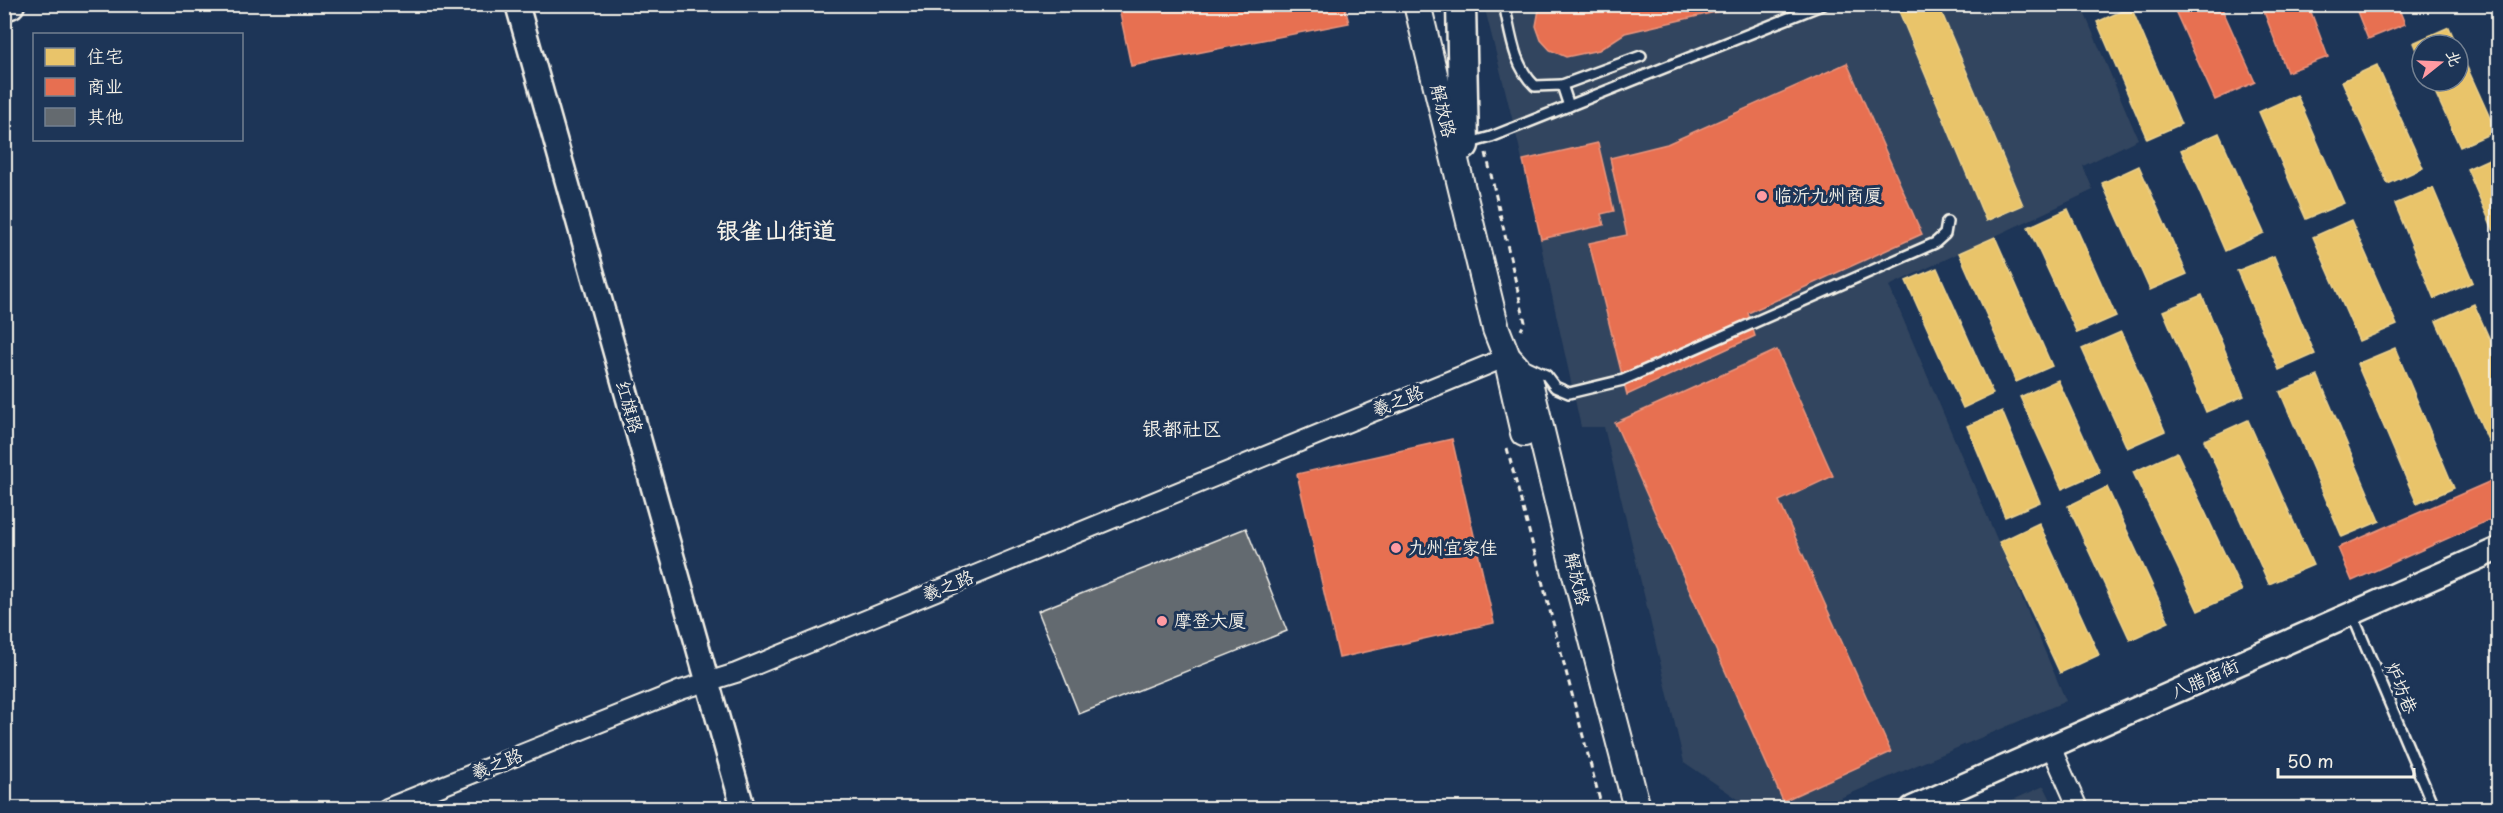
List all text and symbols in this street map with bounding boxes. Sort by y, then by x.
legend [33,33,243,141]
north arrow [2410,33,2470,93]
text: 住宅 [87,42,123,69]
text: 北 [2441,47,2469,69]
text: 商业 [87,72,123,99]
street label: 解放路 [1425,81,1464,140]
text: 其他 [87,102,123,129]
place label: 临沂九州商厦 [1774,181,1882,208]
marker: 临沂九州商厦 [1755,189,1769,203]
district label: 银雀山街道 [716,211,836,247]
street label: 红旗路 [610,377,651,436]
street label: 羲之路 [1367,377,1428,422]
district label: 银都社区 [1142,413,1222,443]
place label: 九州宜家佳 [1408,533,1498,560]
marker: 九州宜家佳 [1389,541,1403,555]
street label: 解放路 [1559,549,1598,608]
street label: 羲之路 [917,562,978,607]
place label: 摩登大厦 [1174,606,1246,633]
marker: 摩登大厦 [1155,614,1169,628]
street label: 八腊庙街 [2166,651,2243,705]
street label: 炉坊巷 [2379,657,2425,718]
street label: 羲之路 [466,740,527,785]
scale bar [2278,741,2414,779]
text: 50 m [2287,747,2334,774]

